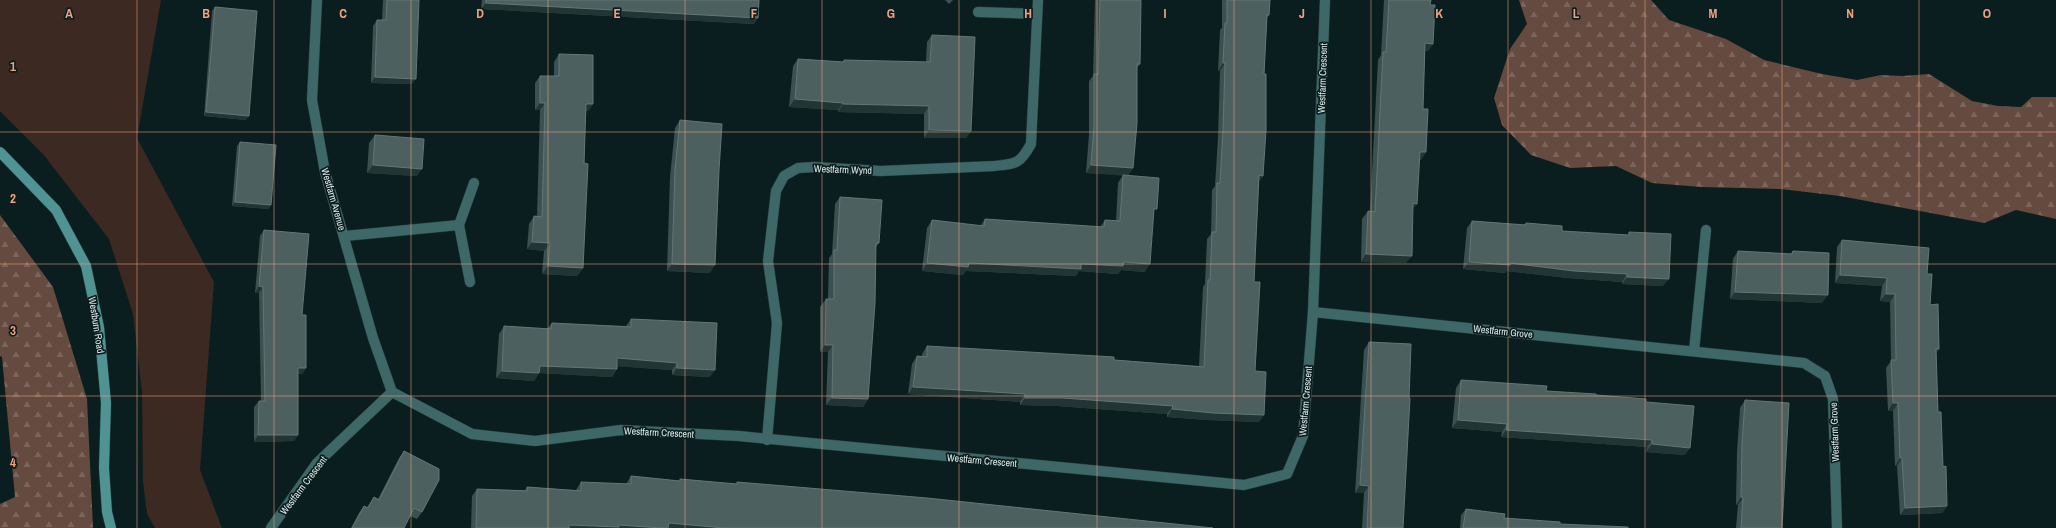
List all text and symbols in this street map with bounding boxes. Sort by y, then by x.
text: A [65,5,73,22]
text: B [202,5,210,22]
text: C [339,5,347,22]
text: D [476,5,484,22]
text: E [613,5,621,22]
text: F [751,5,758,22]
text: G [887,5,895,22]
text: H [1024,5,1032,22]
text: I [1164,5,1167,22]
text: J [1299,5,1305,22]
text: K [1435,5,1443,22]
text: L [1573,5,1580,22]
text: M [1709,5,1718,22]
text: N [1846,5,1854,22]
text: O [1983,5,1991,22]
street label: Westfarm Crescent [1315,42,1330,113]
text: 1 [10,58,16,75]
street label: Westfarm Wynd [814,162,872,177]
street label: Westfarm Avenue [318,166,349,232]
text: 2 [10,190,16,207]
street label: Westburn Road [86,296,107,354]
text: 3 [10,322,16,339]
street label: Westfarm Grove [1473,322,1534,341]
street label: Westfarm Crescent [1296,365,1315,436]
street label: Westfarm Grove [1827,402,1842,462]
street label: Westfarm Crescent [624,424,695,441]
street label: Westfarm Crescent [947,451,1018,470]
street label: Westfarm Crescent [277,453,330,517]
text: 4 [10,454,16,471]

